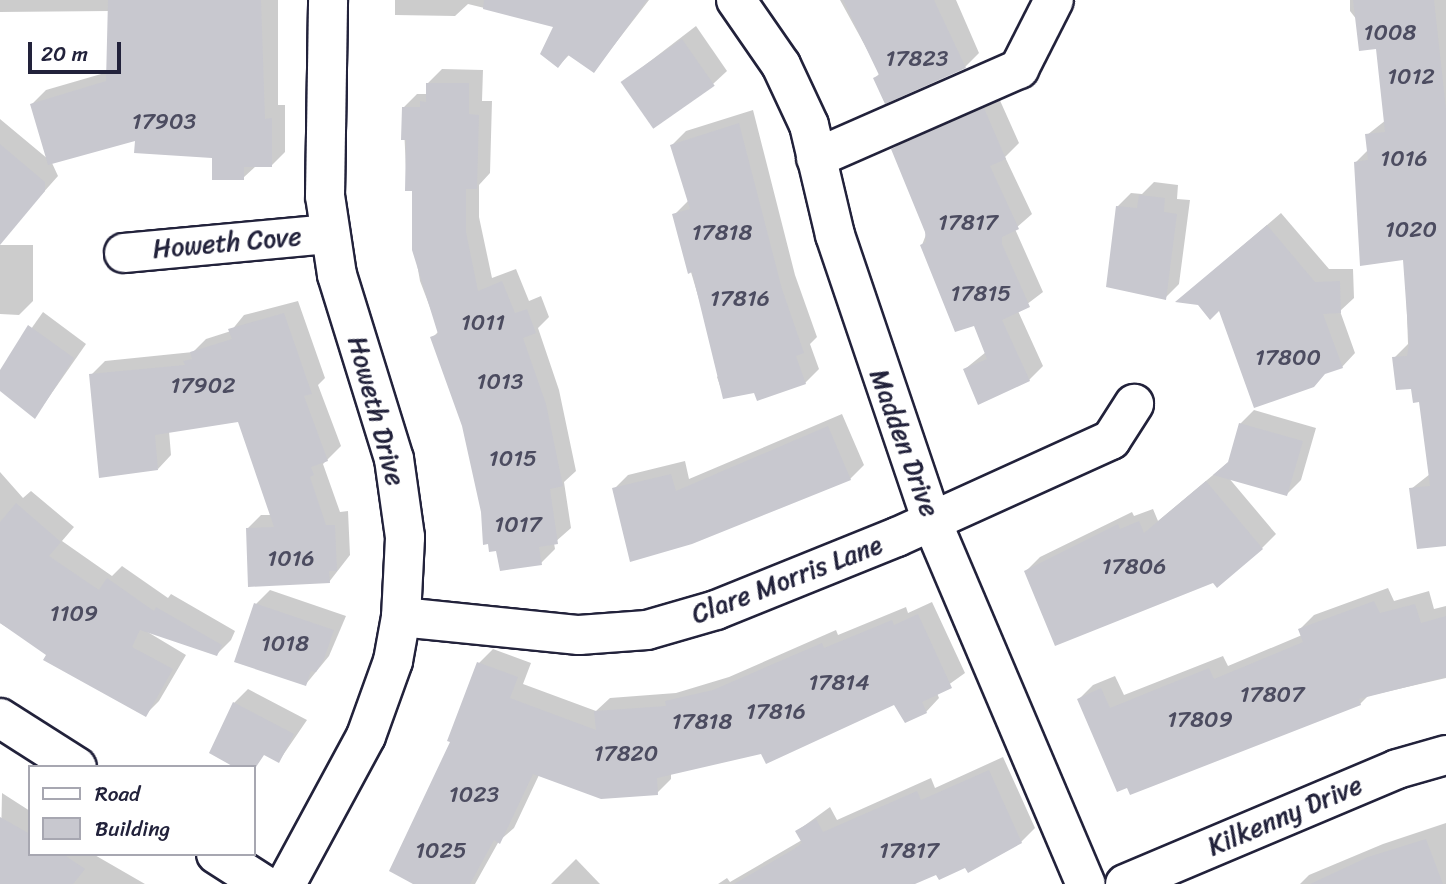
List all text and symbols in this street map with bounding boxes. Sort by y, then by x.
house number: 1008 [1364,19,1416,47]
scale bar [32,28,124,72]
text: 20 m [41,35,88,73]
house number: 17823 [886,45,948,73]
house number: 1012 [1387,63,1435,91]
house number: 17903 [132,108,196,136]
house number: 1016 [1380,145,1428,173]
house number: 17817 [938,209,998,237]
house number: 1020 [1385,216,1437,244]
house number: 17818 [692,219,752,247]
street label: Howeth Cove [151,221,303,265]
house number: 17815 [951,280,1011,308]
house number: 17816 [710,285,770,313]
house number: 1011 [461,309,505,337]
street label: Howeth Drive [341,333,411,489]
house number: 17800 [1255,344,1321,372]
street label: Madden Drive [863,365,945,521]
house number: 1013 [477,368,523,396]
house number: 17902 [171,372,235,400]
house number: 1015 [489,445,537,473]
house number: 1017 [494,511,542,539]
street label: Clare Morris Lane [688,530,886,630]
house number: 1016 [267,545,315,573]
house number: 17806 [1102,553,1166,581]
house number: 1109 [50,600,98,628]
house number: 1018 [261,630,309,658]
house number: 17814 [808,669,870,697]
house number: 17807 [1240,681,1304,709]
house number: 17816 [746,698,806,726]
house number: 17809 [1167,706,1233,734]
house number: 17818 [672,708,732,736]
house number: 17820 [594,740,658,768]
legend [28,765,256,856]
street label: Kilkenny Drive [1203,769,1367,863]
text: Road [95,775,140,813]
house number: 1023 [449,781,499,809]
text: Building [95,810,170,848]
house number: 1025 [415,837,467,865]
house number: 17817 [879,837,939,865]

